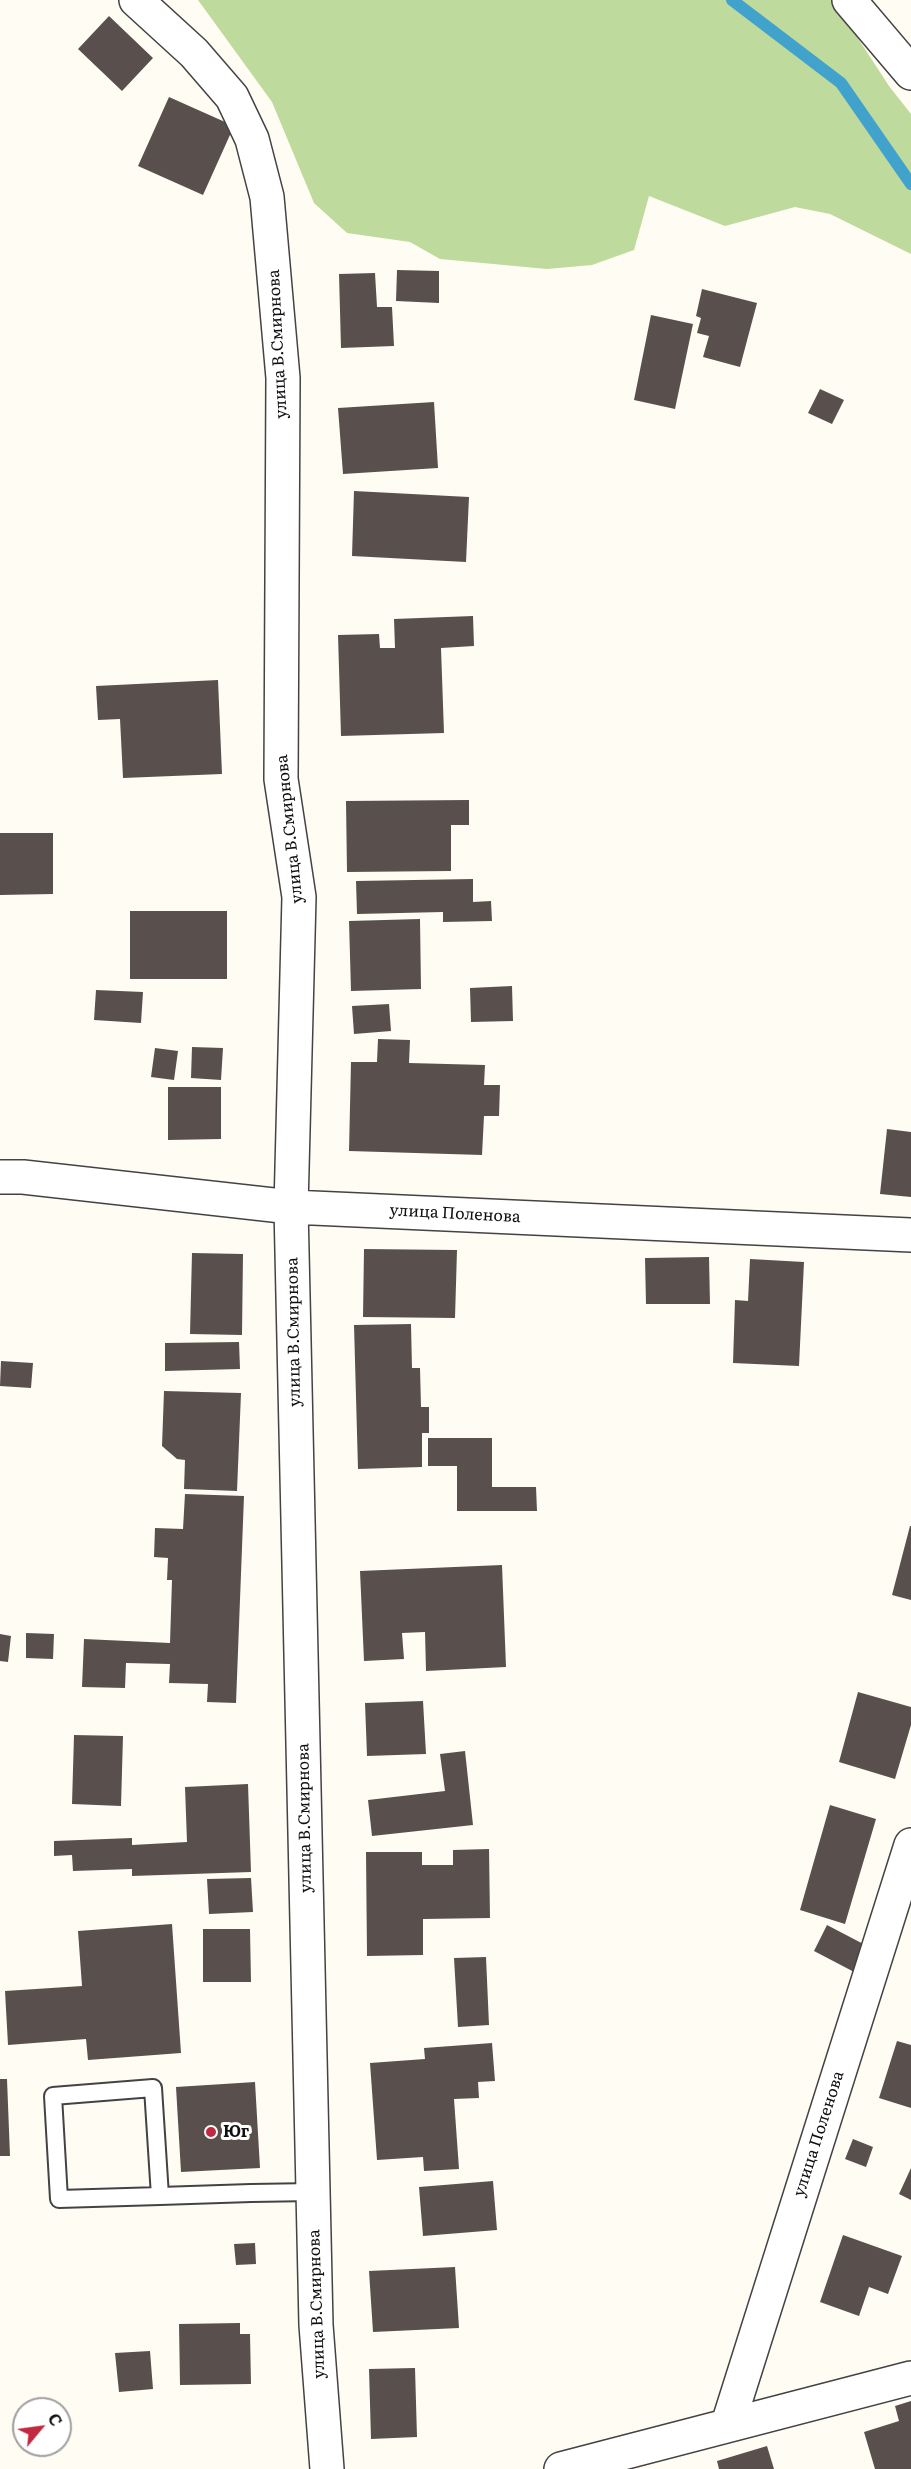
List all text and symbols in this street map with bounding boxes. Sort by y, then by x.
street label: улица В.Смирнова [264,269,292,419]
street label: улица В.Смирнова [273,754,307,904]
street label: улица Поленова [389,1201,521,1227]
street label: улица В.Смирнова [283,1257,305,1407]
street label: улица В.Смирнова [294,1743,316,1893]
street label: улица Поленова [790,2069,848,2199]
place label: Юг [223,2122,249,2142]
marker: Юг [204,2125,218,2139]
street label: улица В.Смирнова [305,2229,329,2379]
north arrow [12,2397,72,2457]
text: С [43,2408,69,2430]

